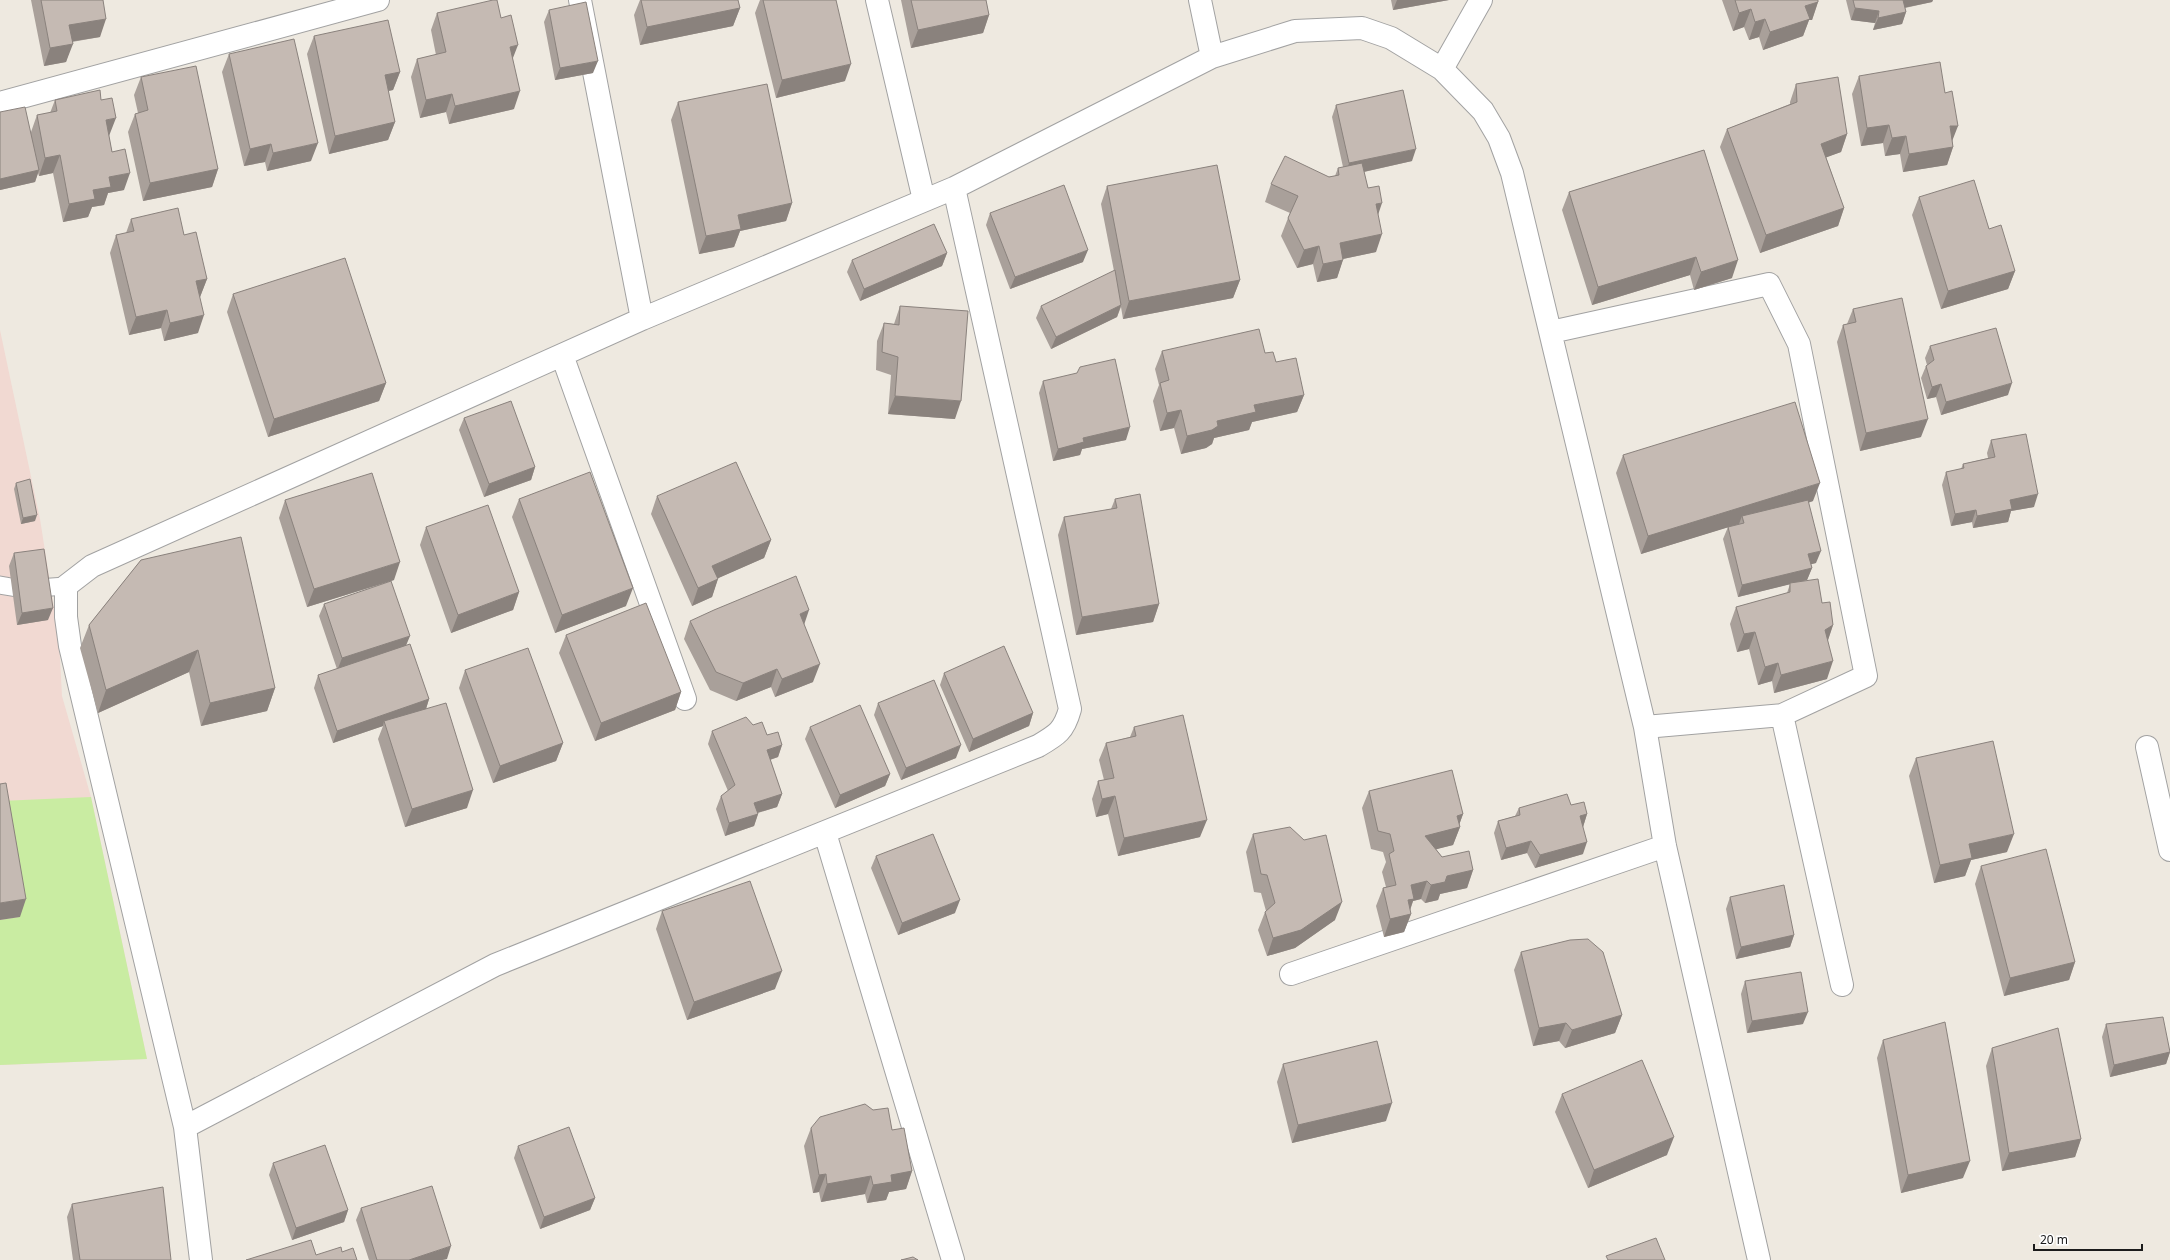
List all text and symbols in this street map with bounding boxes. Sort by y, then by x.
scale bar [2034,1226,2142,1252]
text: 20 m [2040,1231,2068,1248]

